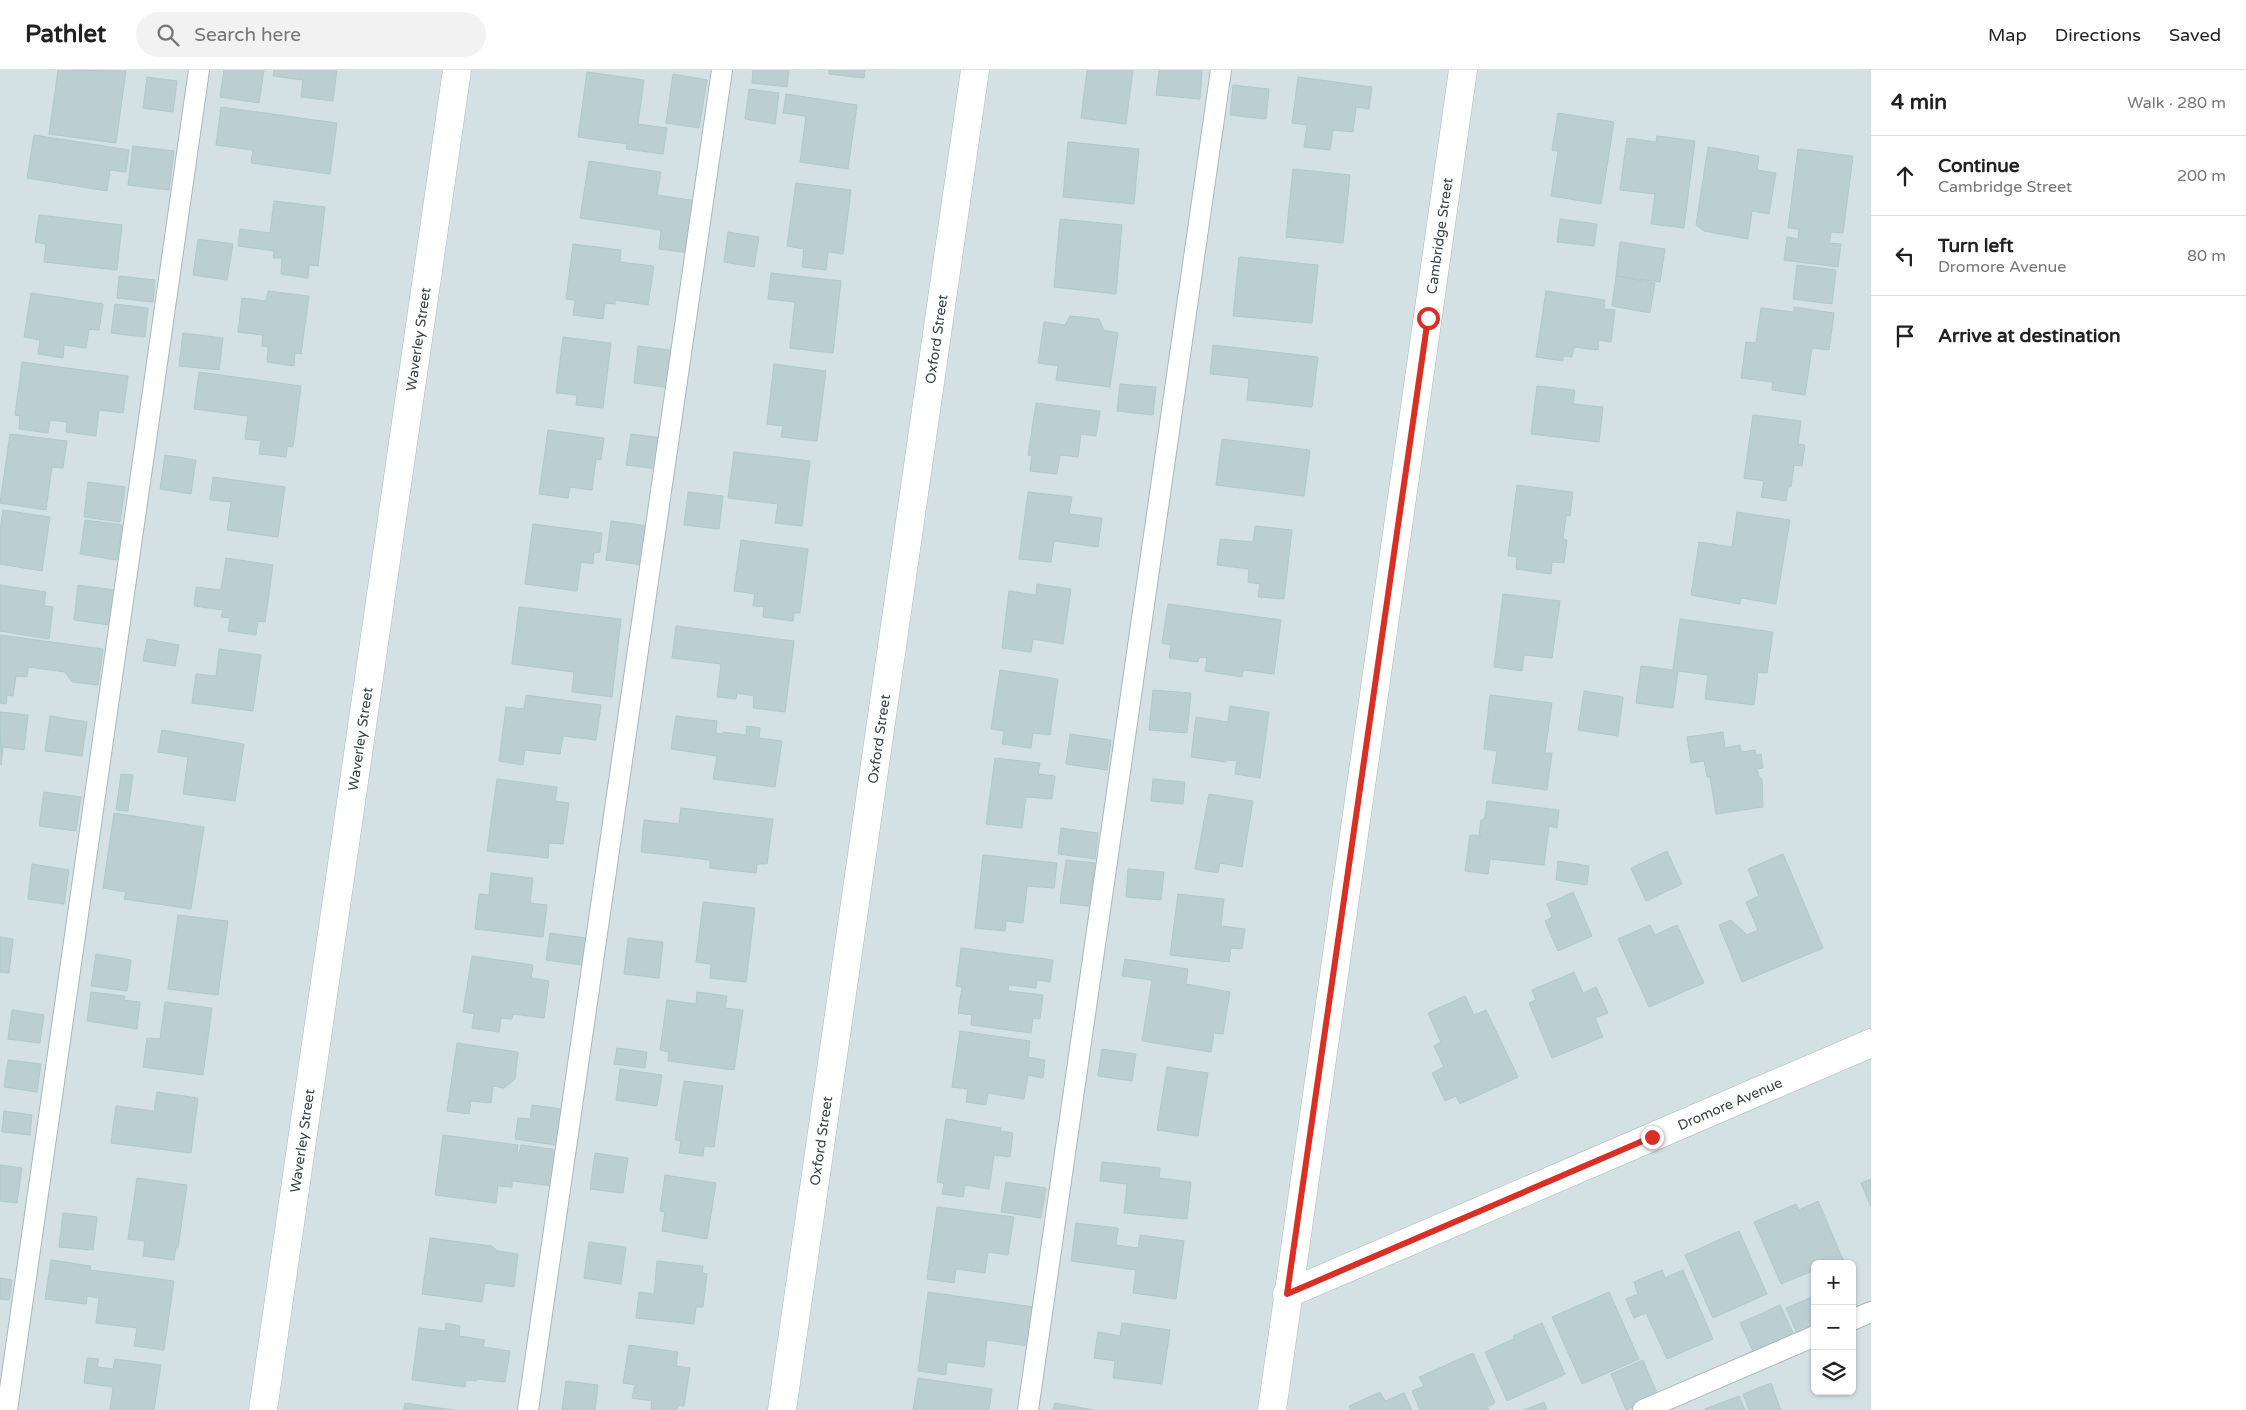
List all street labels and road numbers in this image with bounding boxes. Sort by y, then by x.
street label: Cambridge Street [1423,176,1456,295]
street label: Waverley Street [402,286,434,392]
street label: Oxford Street [921,293,951,385]
street label: Waverley Street [344,685,376,792]
street label: Oxford Street [864,692,894,785]
street label: Dromore Avenue [1675,1074,1785,1134]
street label: Waverley Street [286,1087,318,1194]
street label: Oxford Street [806,1094,836,1187]

